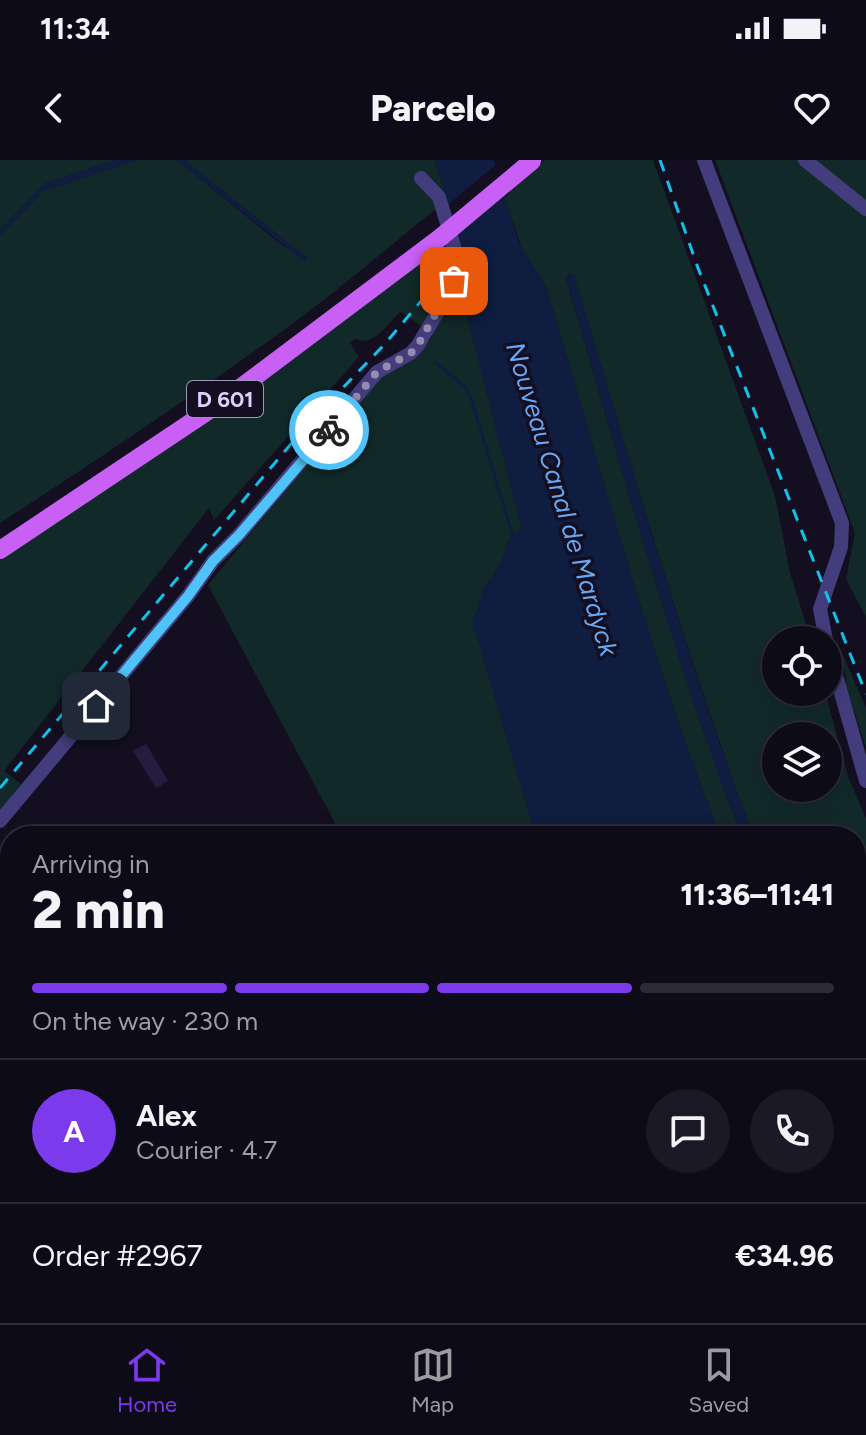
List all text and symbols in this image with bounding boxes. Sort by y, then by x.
text: 11:34 [40,10,110,47]
icon: back [32,86,76,130]
icon: heart [790,86,834,130]
text: Parcelo [370,87,496,130]
pin [420,247,488,315]
icon: bag [432,259,476,303]
water label: Nouveau Canal de Mardyck [499,338,625,661]
road number: D 601 [187,381,263,417]
courier [289,390,369,470]
icon: bike [307,408,351,452]
map controls [762,626,842,802]
button: locate [762,626,842,706]
pin [62,672,130,740]
icon: home [74,684,118,728]
button: layers [762,722,842,802]
text: Arriving in [32,848,150,880]
text: 11:36–11:41 [681,876,834,913]
text: 2 min [32,879,165,941]
text: On the way · 230 m [32,1005,258,1037]
button: chat [646,1089,730,1173]
button: phone [750,1089,834,1173]
text: Alex [136,1097,197,1134]
text: A [63,1113,85,1150]
text: Courier · 4.7 [136,1134,277,1166]
text: Order #2967 [32,1237,203,1274]
text: €34.96 [735,1237,834,1274]
tab: Home [117,1343,177,1418]
tab: Map [411,1343,455,1418]
tab: Saved [688,1343,749,1418]

